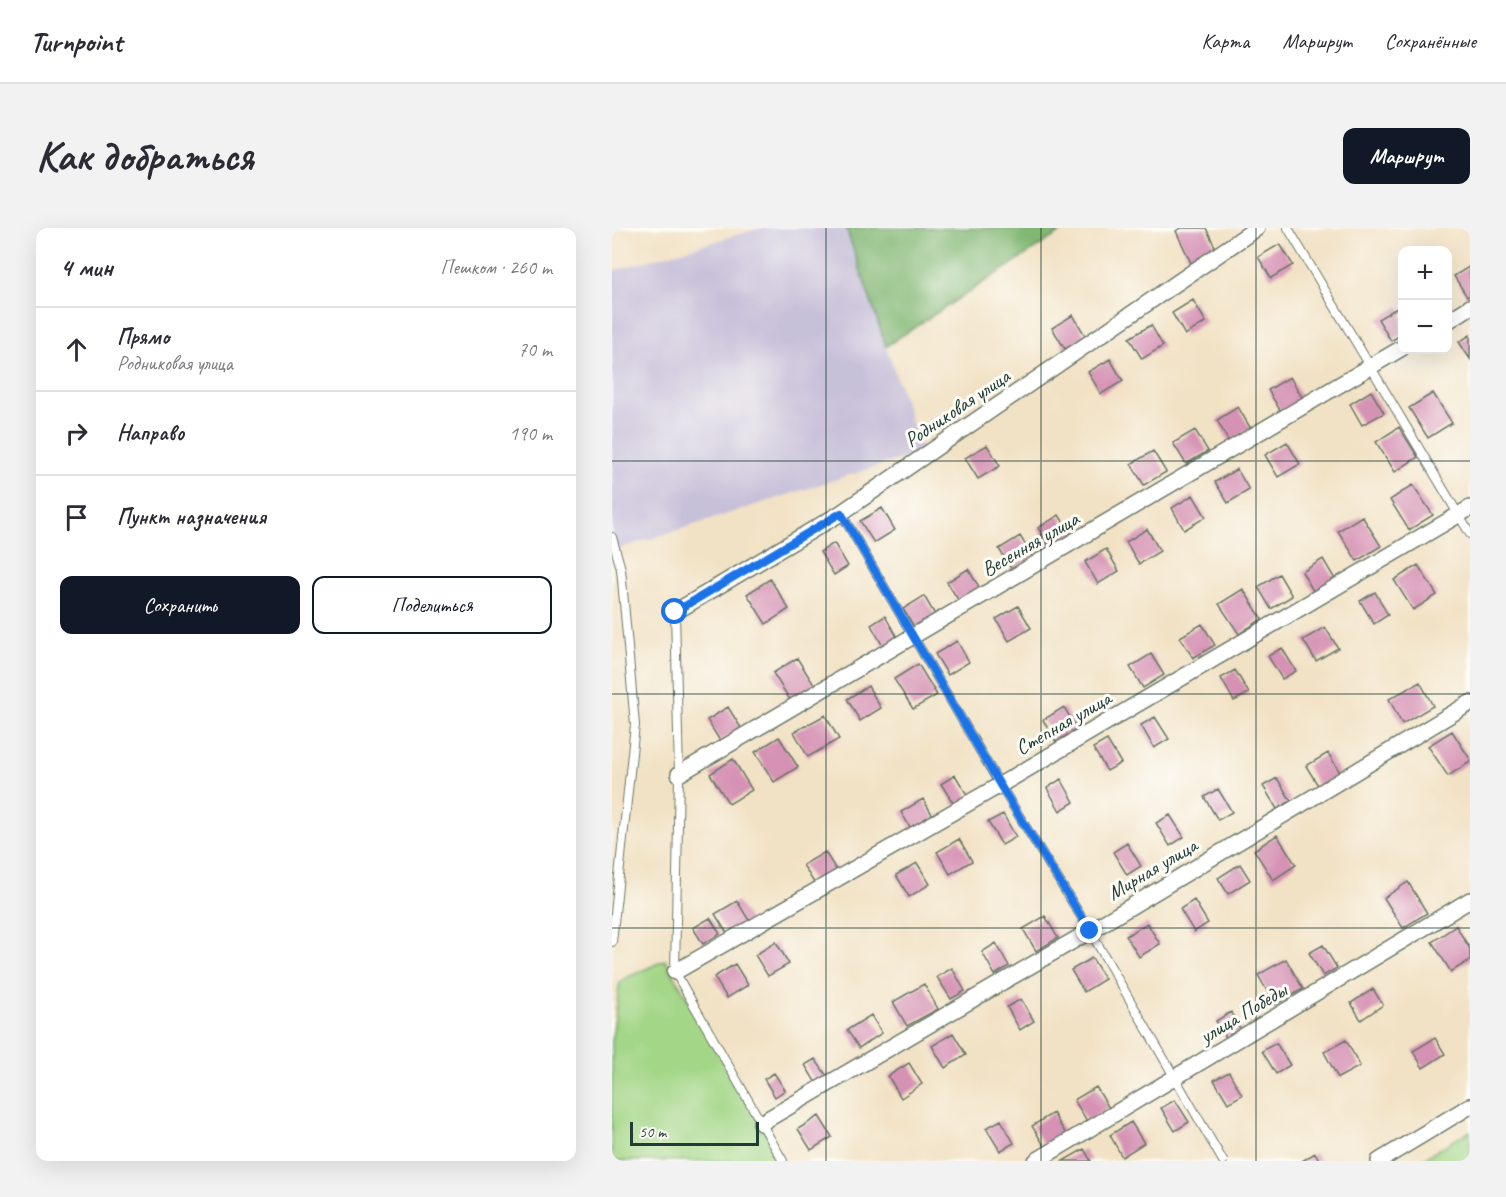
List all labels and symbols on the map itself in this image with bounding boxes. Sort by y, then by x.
street label: Родниковая улица [899,362,1016,453]
street label: Весенняя улица [977,505,1085,582]
route start [661,598,687,624]
street label: Степная улица [1011,684,1118,761]
street label: Мирная улица [1102,831,1204,906]
route end [1076,917,1102,943]
street label: улица Победы [1193,976,1293,1050]
scale bar [630,1119,759,1146]

